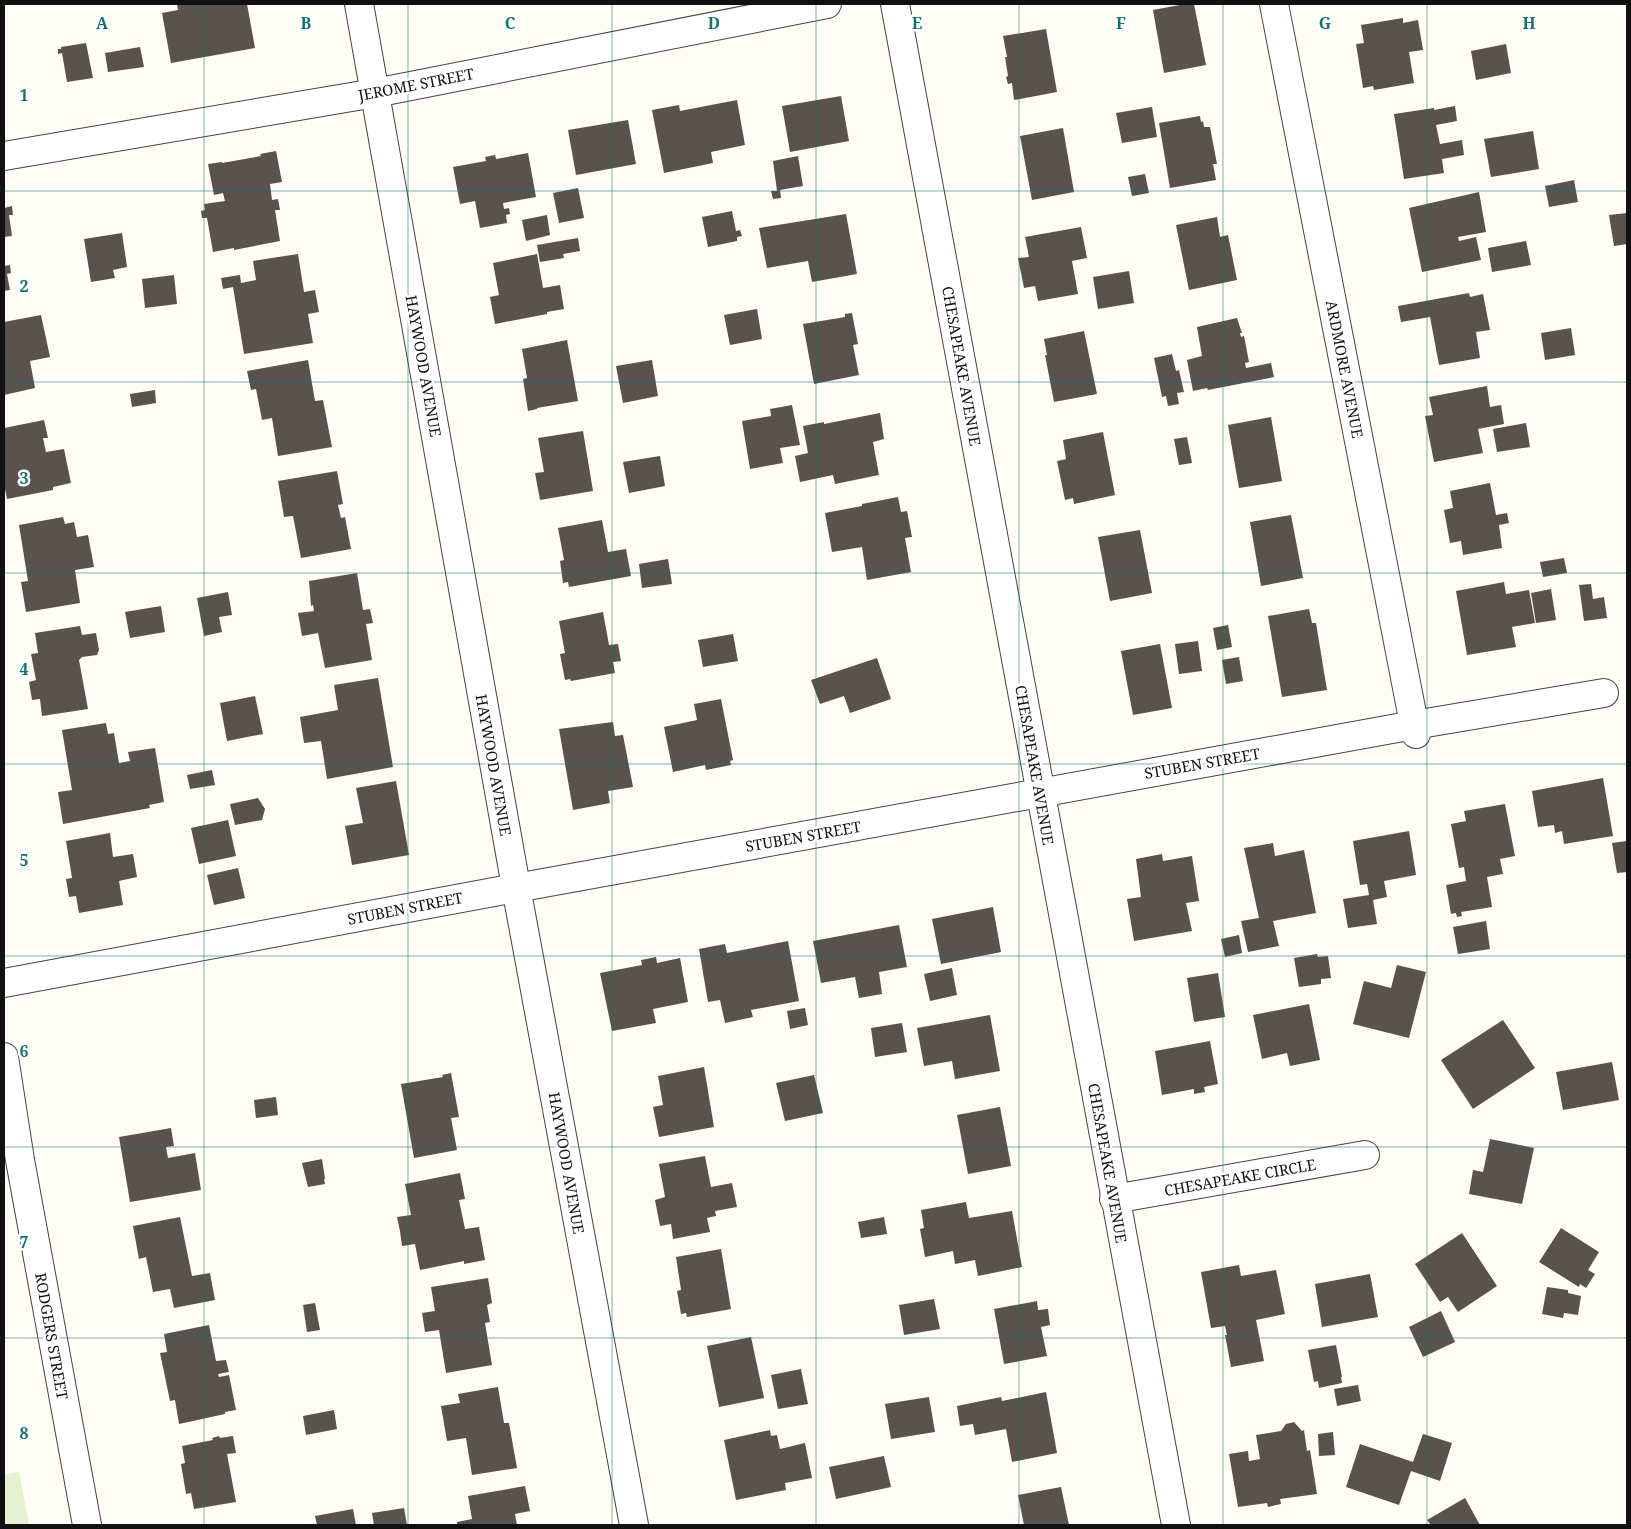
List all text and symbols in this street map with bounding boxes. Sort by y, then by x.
text: A [96,12,109,34]
text: B [301,12,312,34]
text: C [505,12,516,34]
text: D [708,12,720,34]
text: E [912,12,922,34]
text: F [1116,12,1126,34]
text: G [1319,12,1331,34]
text: H [1522,12,1536,34]
street label: JEROME STREET [355,63,476,105]
text: 1 [19,84,29,106]
text: 2 [19,275,29,297]
street label: CHESAPEAKE AVENUE [938,284,986,448]
street label: HAYWOOD AVENUE [402,294,446,438]
street label: ARDMORE AVENUE [1322,298,1368,440]
text: 3 [19,467,29,489]
text: 4 [19,658,29,680]
street label: CHESAPEAKE AVENUE [1011,683,1059,847]
street label: HAYWOOD AVENUE [472,693,516,837]
street label: STUBEN STREET [1143,743,1261,783]
street label: STUBEN STREET [744,816,862,856]
text: 5 [19,849,29,871]
street label: STUBEN STREET [346,887,464,929]
text: 6 [19,1040,29,1062]
street label: CHESAPEAKE AVENUE [1084,1081,1132,1245]
street label: HAYWOOD AVENUE [545,1091,589,1235]
street label: CHESAPEAKE CIRCLE [1163,1154,1317,1200]
text: 7 [19,1231,29,1253]
street label: RODGERS STREET [31,1271,73,1401]
text: 8 [19,1422,29,1444]

